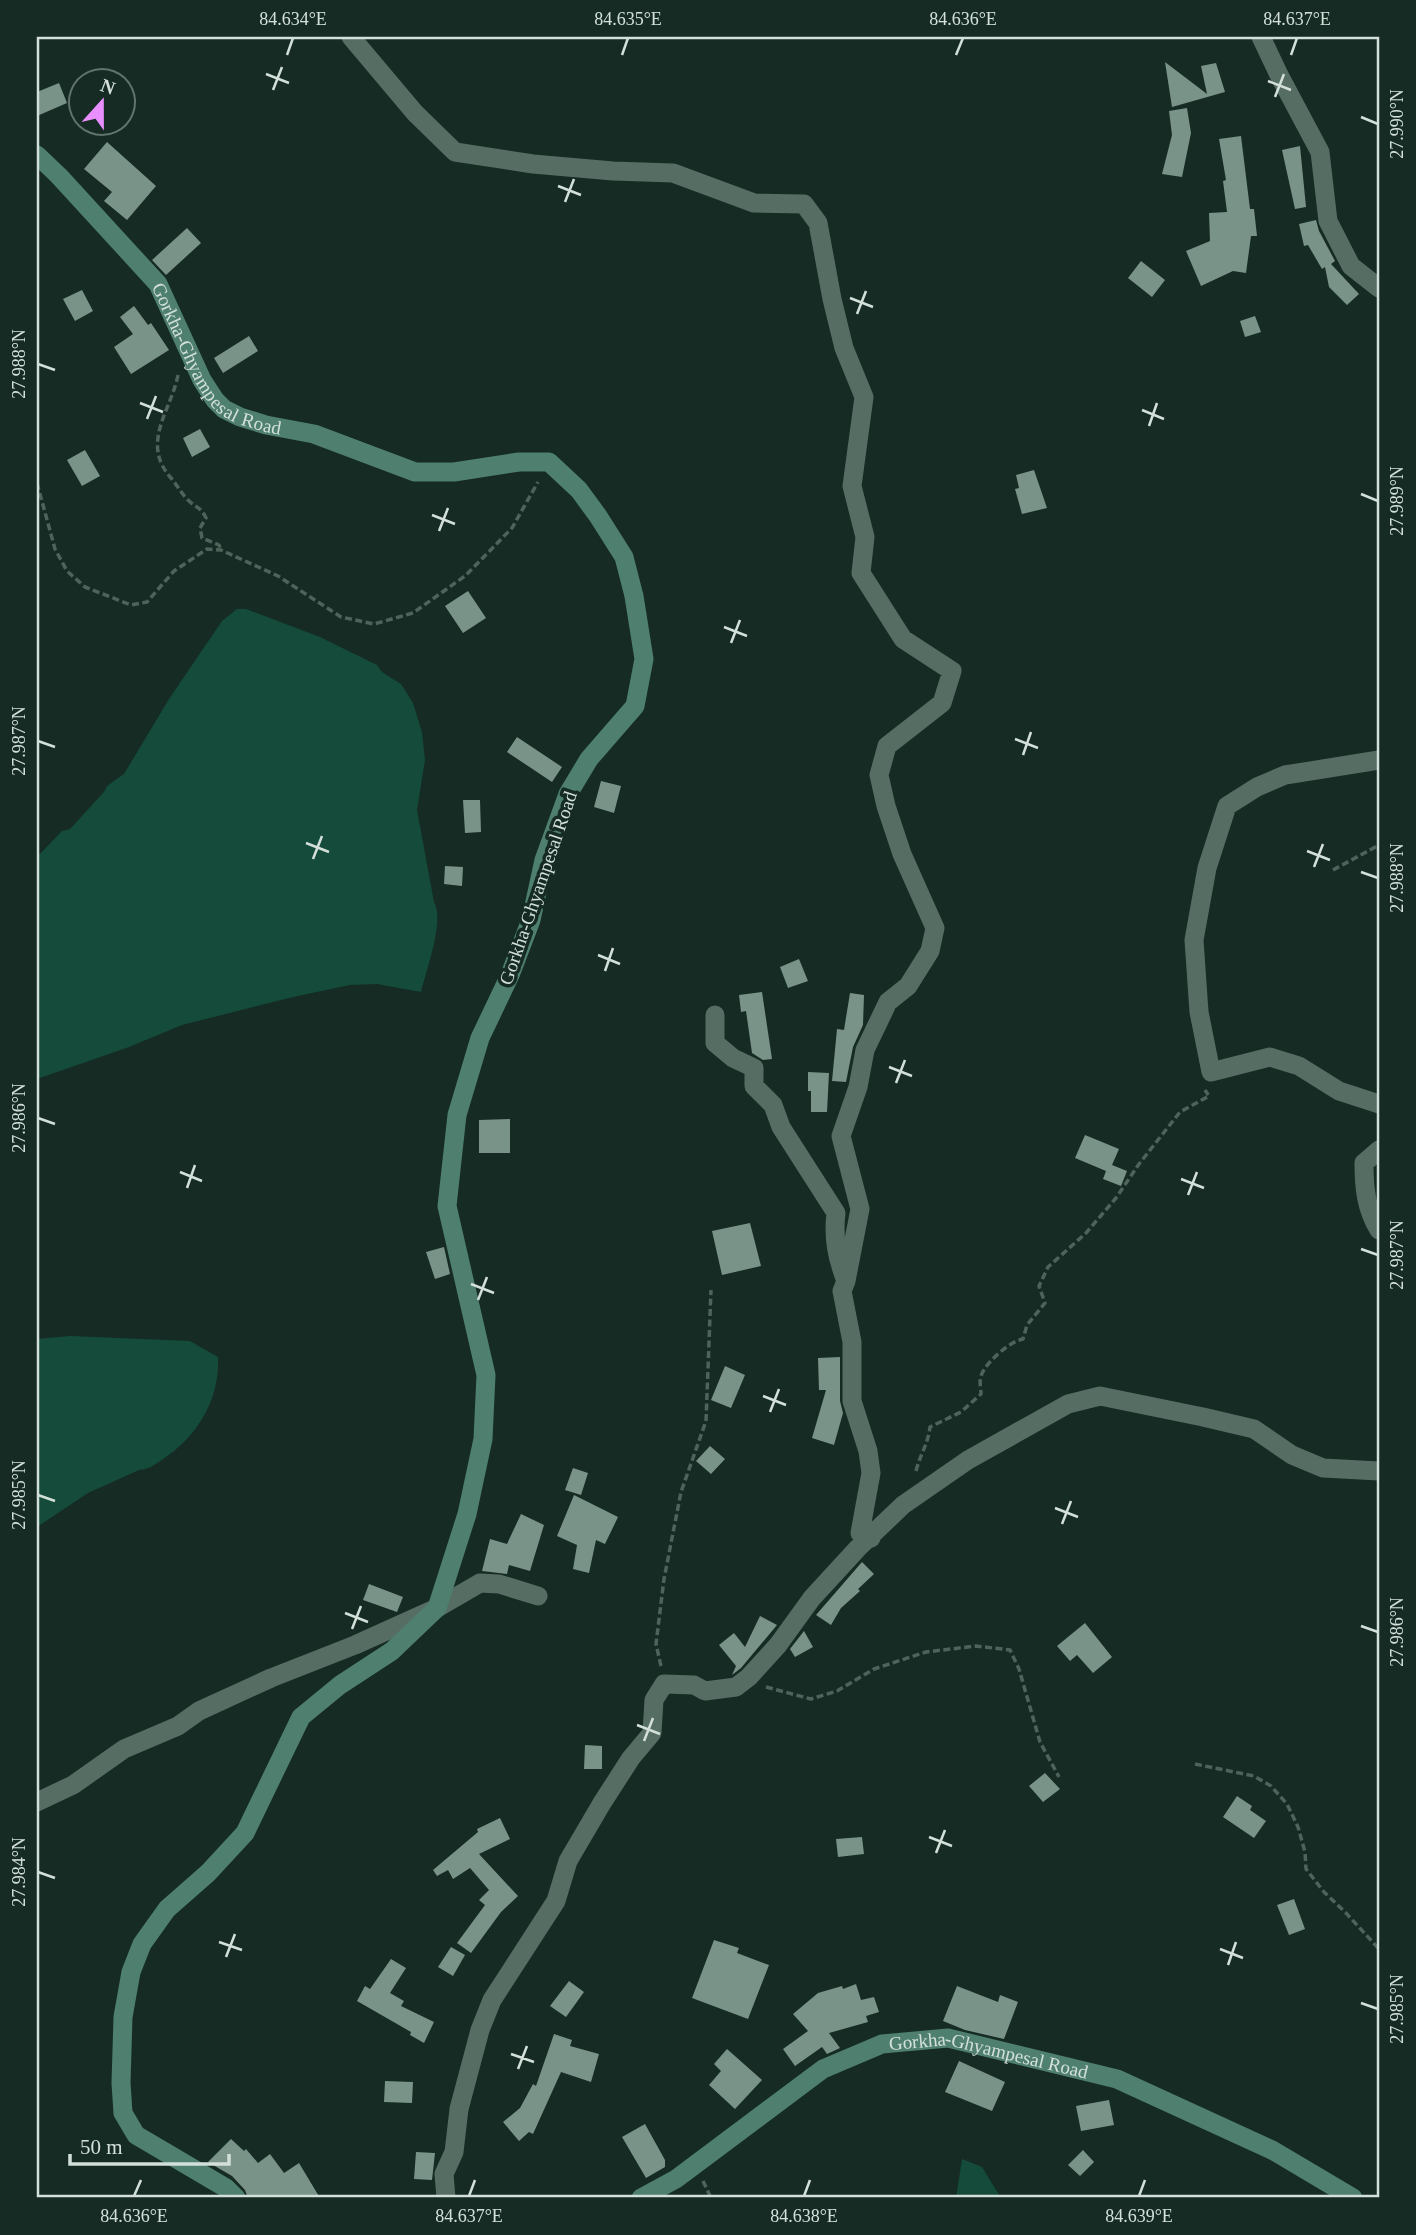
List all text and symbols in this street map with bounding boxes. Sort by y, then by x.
text: 84.634°E [259,9,327,29]
text: 84.635°E [594,9,662,29]
text: 84.636°E [929,9,997,29]
text: 84.637°E [1263,9,1331,29]
north arrow [66,66,136,136]
text: N [98,74,118,99]
text: 27.990°N [1387,89,1407,159]
street label: Gorkha-Ghyampesal Road [148,279,284,438]
text: 27.988°N [9,329,29,399]
text: 27.989°N [1387,466,1407,536]
text: 27.987°N [9,706,29,776]
street label: Gorkha-Ghyampesal Road [495,788,581,987]
text: 27.988°N [1387,843,1407,913]
text: 27.986°N [9,1083,29,1153]
text: 27.987°N [1387,1220,1407,1290]
text: 27.985°N [9,1460,29,1530]
text: 27.986°N [1387,1597,1407,1667]
text: 27.984°N [9,1837,29,1907]
text: 27.985°N [1387,1974,1407,2044]
street label: Gorkha-Ghyampesal Road [888,2027,1091,2082]
scale bar [70,2123,229,2167]
text: 50 m [80,2135,123,2159]
text: 84.636°E [100,2206,168,2226]
text: 84.637°E [435,2206,503,2226]
text: 84.638°E [770,2206,838,2226]
text: 84.639°E [1105,2206,1173,2226]

